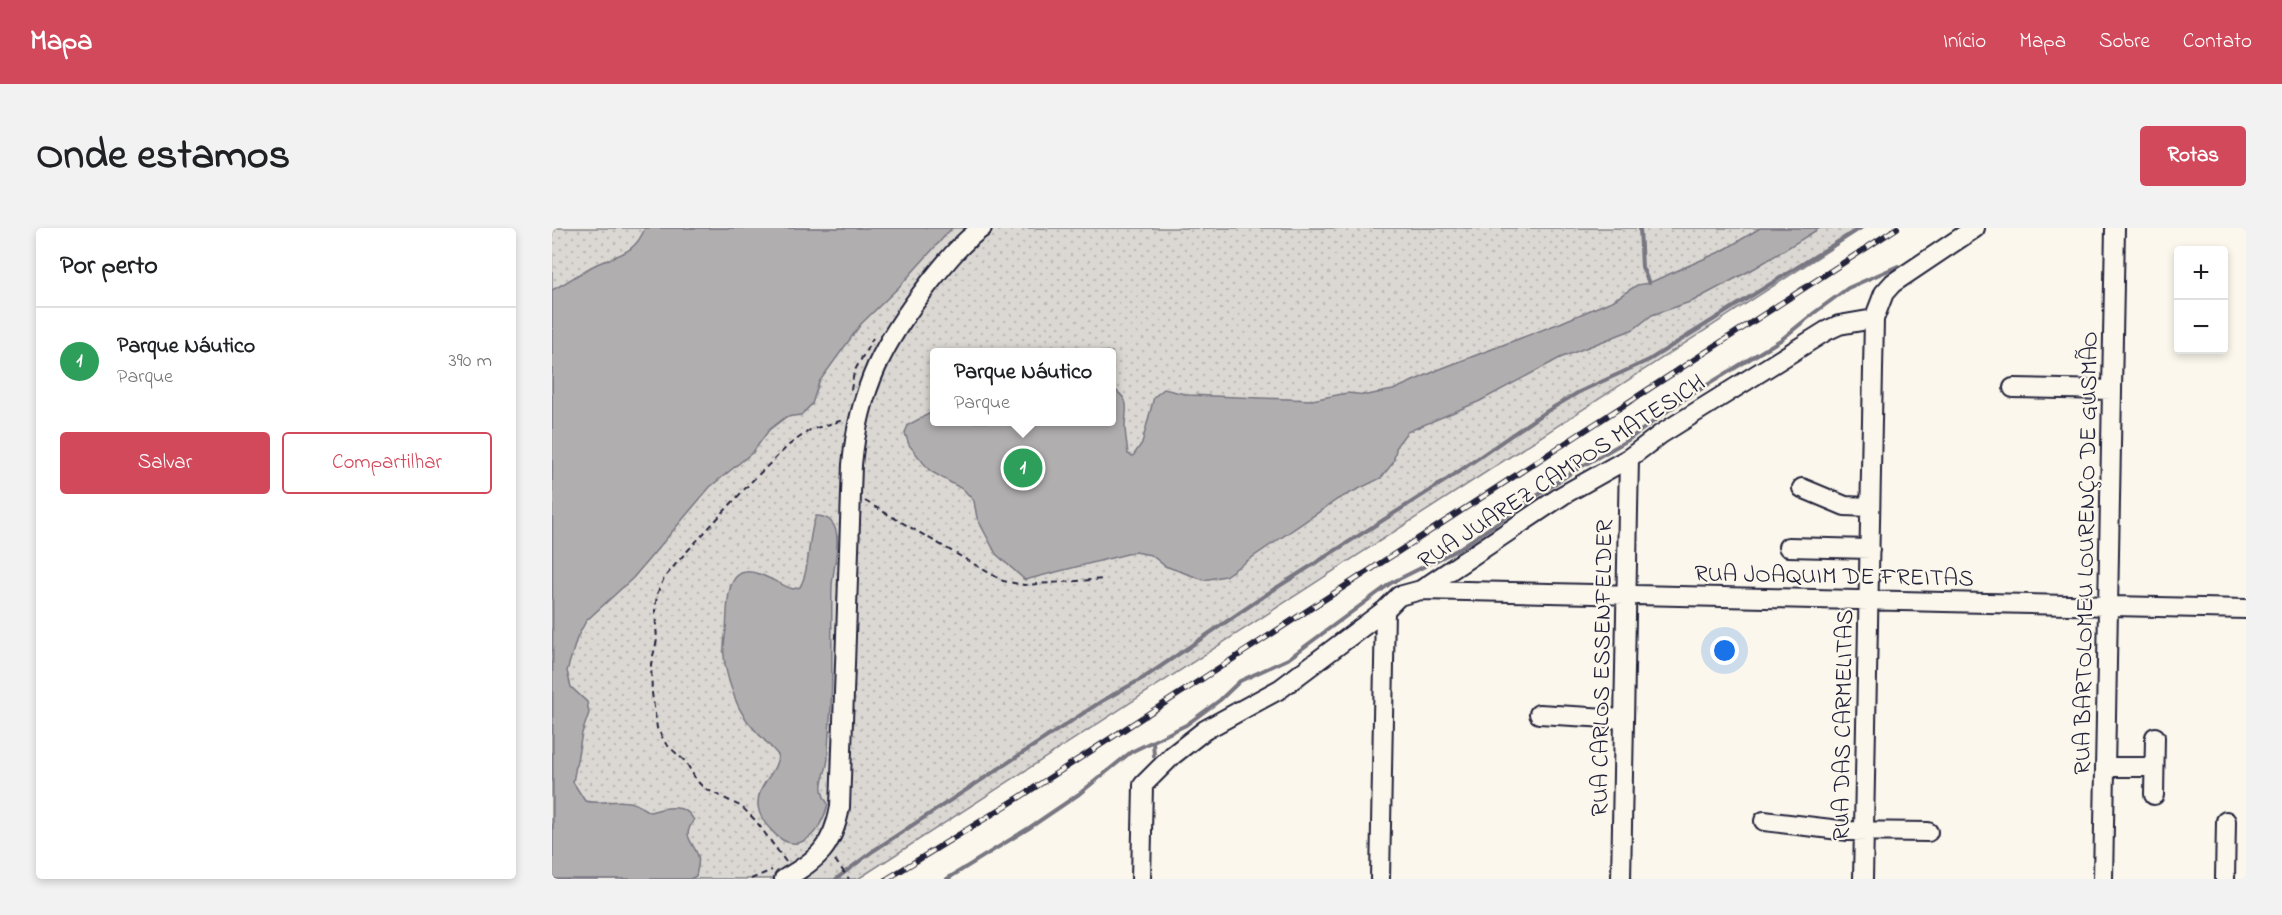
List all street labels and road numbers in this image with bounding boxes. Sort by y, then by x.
street label: RUA BARTOLOMEU LOURENÇO DE GUSMÃO [2066,331,2109,775]
street label: RUA JUAREZ CAMPOS MATESICH [1412,367,1713,579]
street label: RUA CARLOS ESSENFELDER [1583,519,1624,817]
street label: RUA JOAQUIM DE FREITAS [1694,558,1974,597]
street label: RUA DAS CARMELITAS [1825,609,1864,841]

